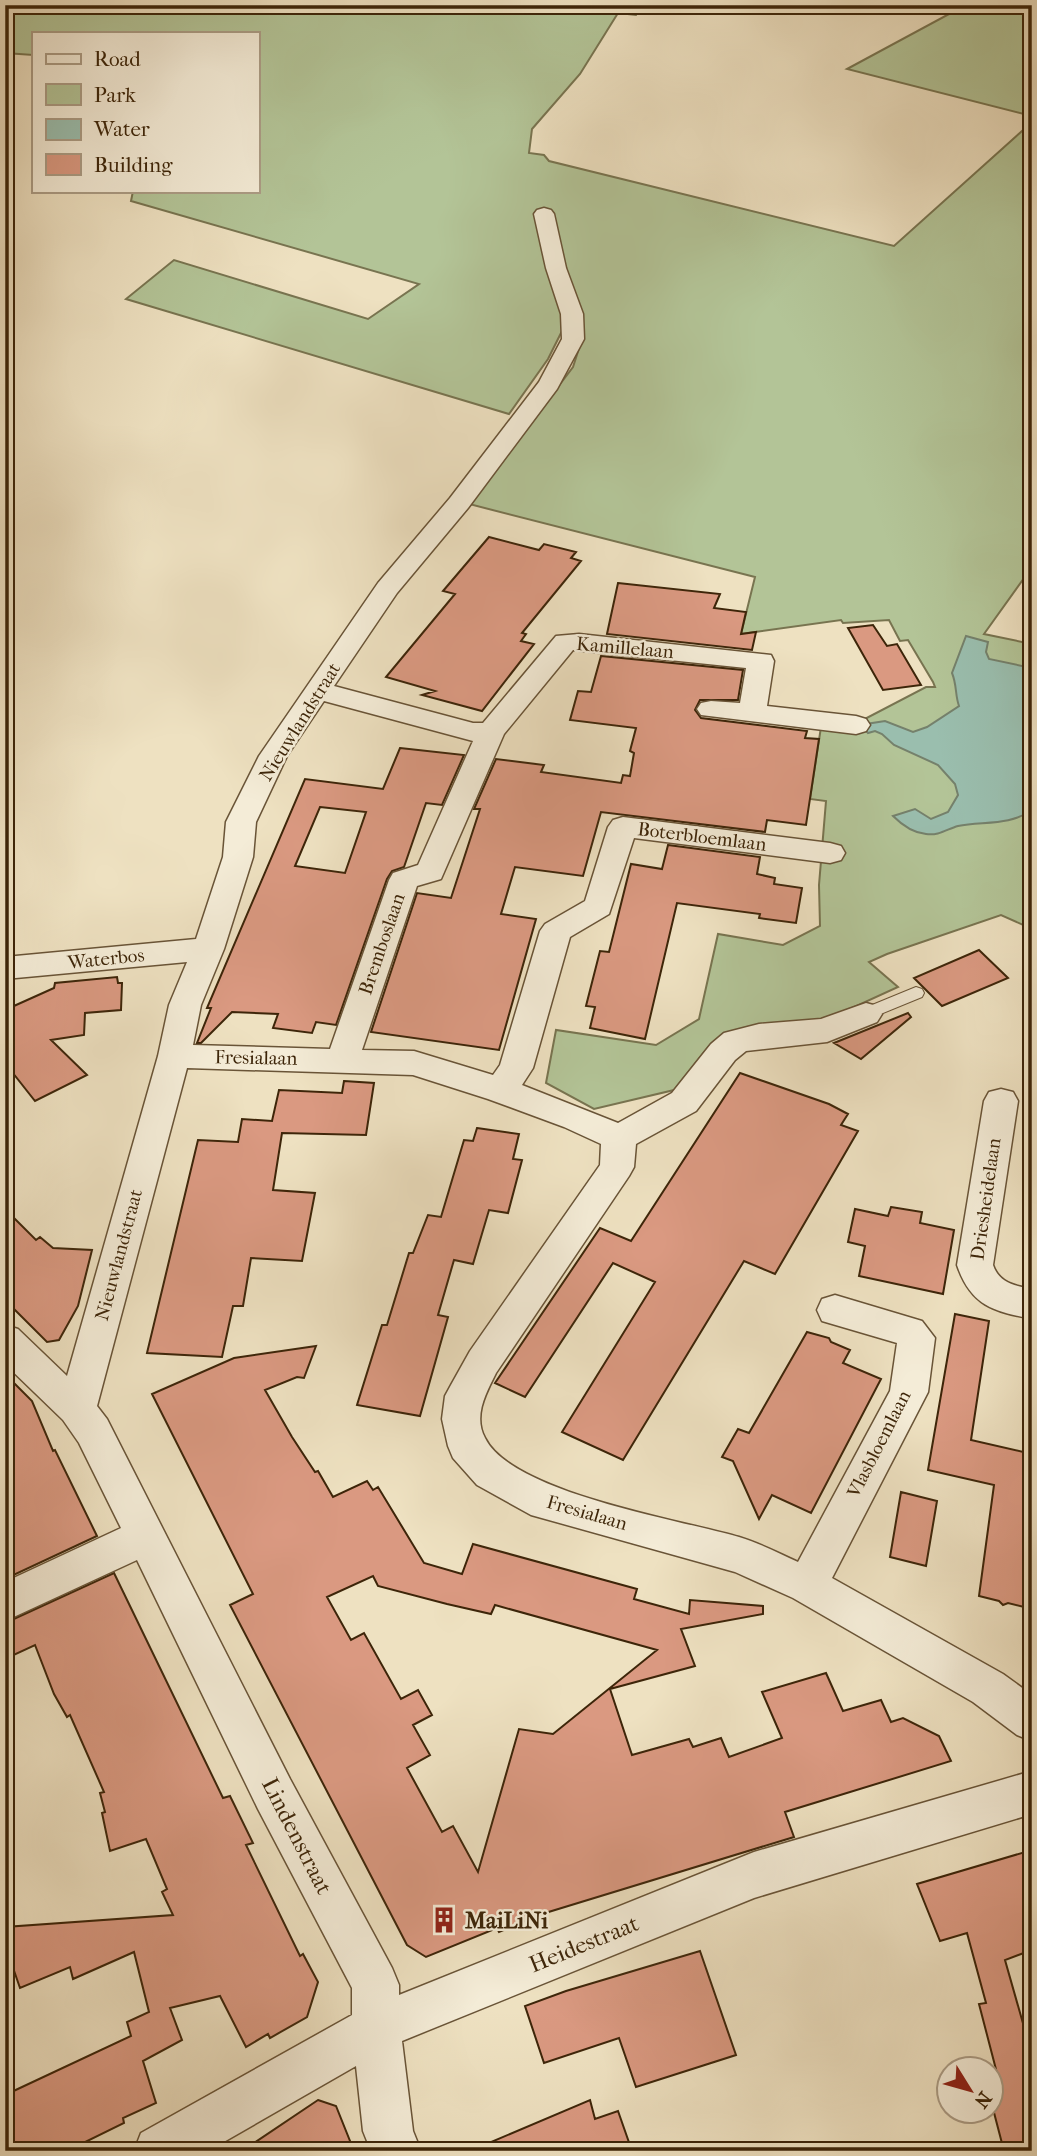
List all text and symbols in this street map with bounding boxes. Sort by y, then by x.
legend [32,32,259,192]
text: Road [94,47,141,71]
text: Park [94,83,136,107]
text: Water [93,117,150,141]
text: Building [94,153,173,177]
street label: Kamillelaan [575,633,675,663]
street label: Nieuwlandstraat [255,659,345,785]
street label: Boterbloemlaan [636,818,768,856]
street label: Bremboslaan [354,890,410,998]
street label: Waterbos [66,944,145,974]
street label: Fresialaan [214,1046,298,1070]
street label: Driesheidelaan [967,1136,1005,1262]
street label: Nieuwlandstraat [91,1187,147,1323]
street label: Vlasbloemlaan [842,1387,915,1502]
street label: Fresialaan [544,1491,630,1535]
street label: Lindenstraat [256,1773,338,1899]
building icon: MaiLiNi [429,1905,459,1935]
place label: MaiLiNi [465,1907,548,1934]
street label: Heidestraat [525,1910,643,1978]
north arrow [936,2054,1006,2124]
text: N [969,2087,996,2112]

